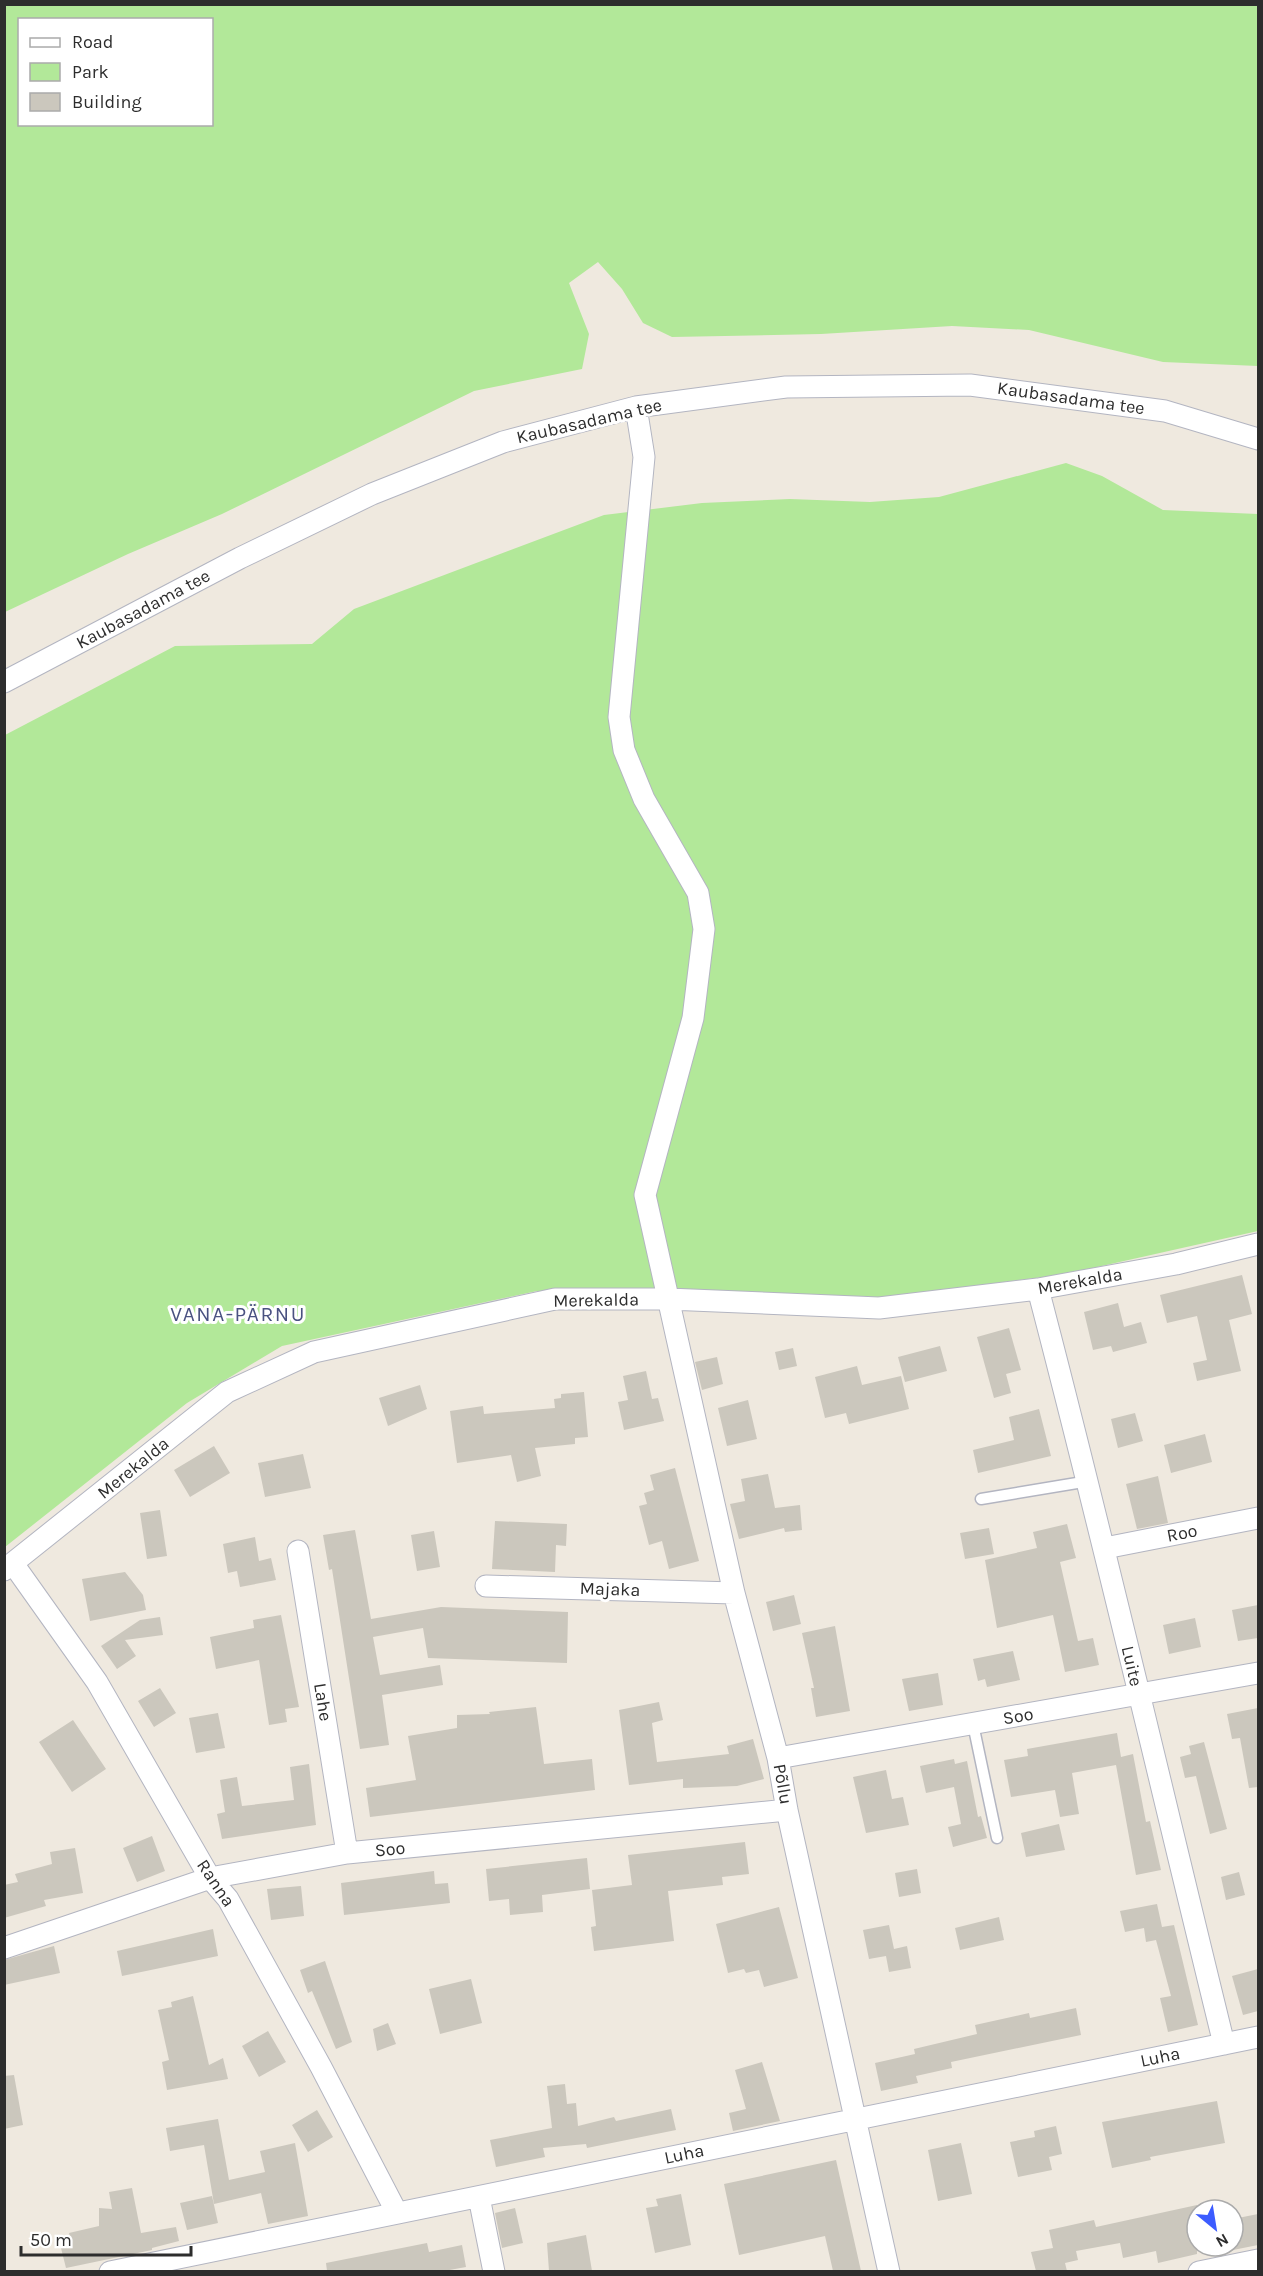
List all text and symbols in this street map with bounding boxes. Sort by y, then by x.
legend [18,18,213,126]
text: Road [72,31,113,53]
text: Park [72,61,109,83]
text: Building [72,91,142,113]
street label: Kaubasadama tee [996,377,1146,419]
street label: Kaubasadama tee [514,394,664,448]
street label: Kaubasadama tee [72,564,214,654]
street label: Merekalda [1036,1263,1124,1299]
street label: Merekalda [553,1288,639,1312]
district label: VANA-PÄRNU [170,1302,306,1326]
street label: Merekalda [93,1432,173,1504]
street label: Roo [1165,1519,1199,1547]
street label: Majaka [579,1577,641,1601]
street label: Luite [1117,1644,1147,1688]
street label: Lahe [309,1681,337,1723]
street label: Soo [1001,1703,1035,1729]
street label: Põllu [769,1762,797,1806]
street label: Soo [374,1836,406,1862]
street label: Ranna [192,1855,240,1911]
street label: Luha [1138,2042,1182,2072]
street label: Luha [662,2139,706,2169]
north arrow [1185,2198,1245,2258]
scale bar [21,2219,190,2257]
text: 50 m [30,2229,72,2251]
text: N [1213,2229,1232,2252]

